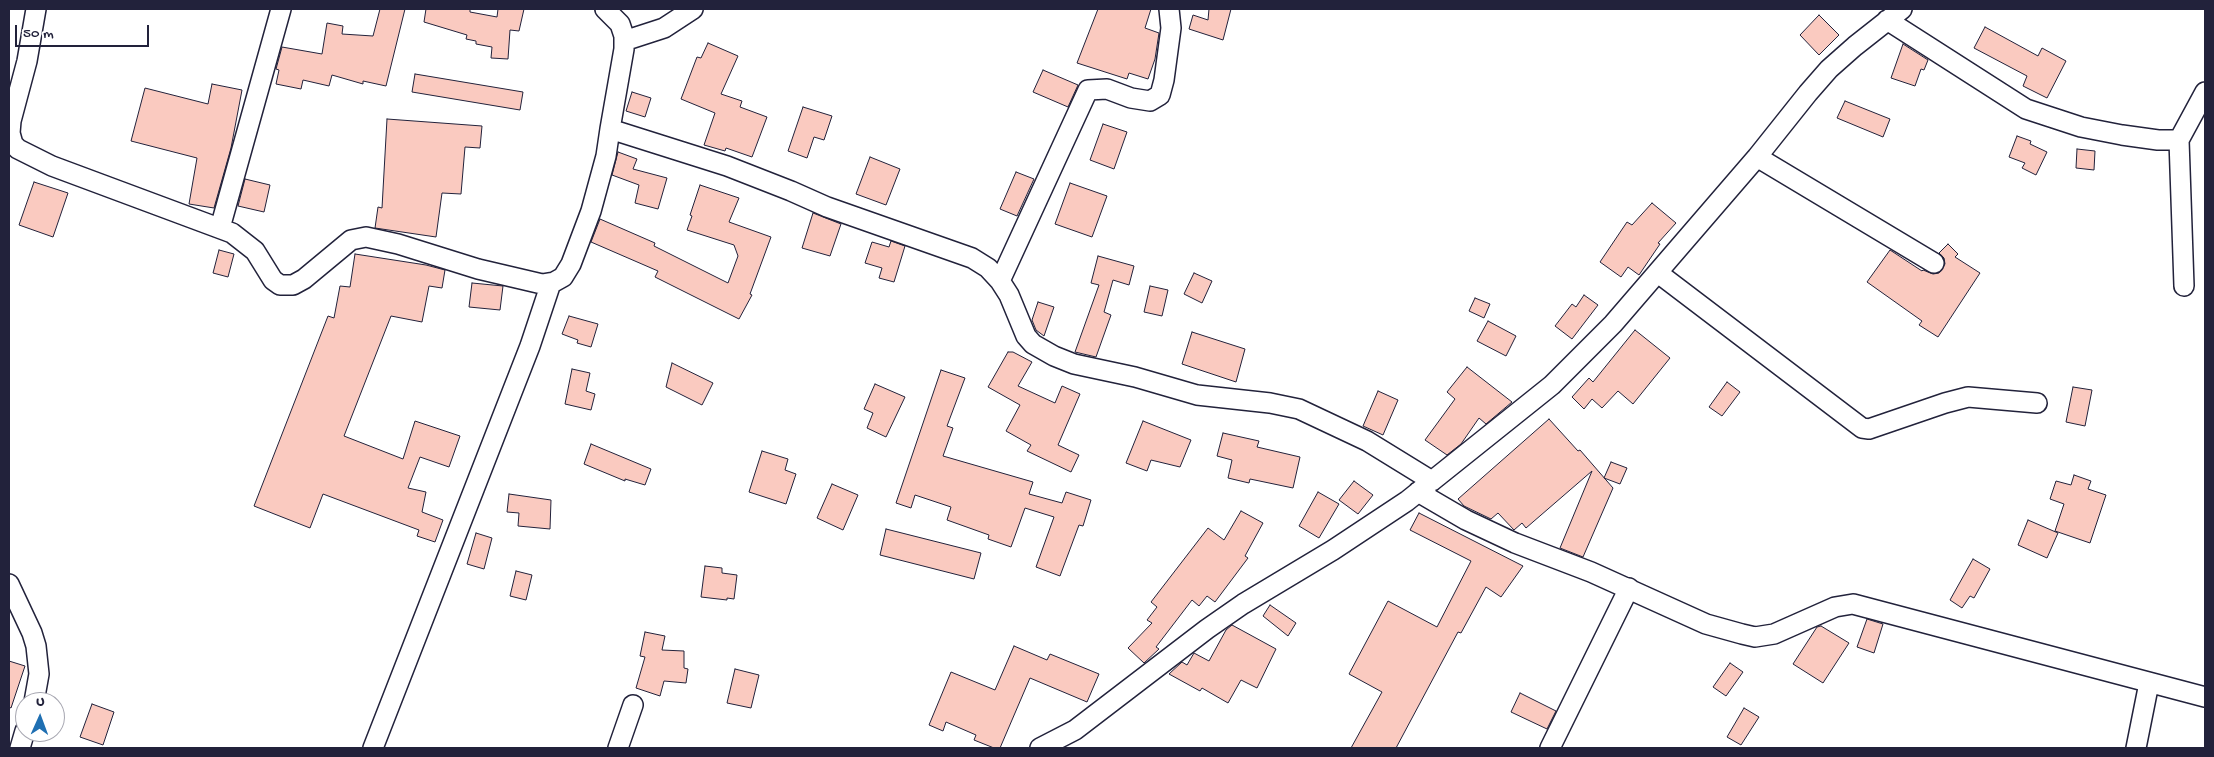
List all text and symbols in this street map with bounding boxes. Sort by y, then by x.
scale bar [18,15,151,47]
text: 50 m [23,25,54,43]
north arrow [15,692,65,742]
text: U [36,694,45,711]

